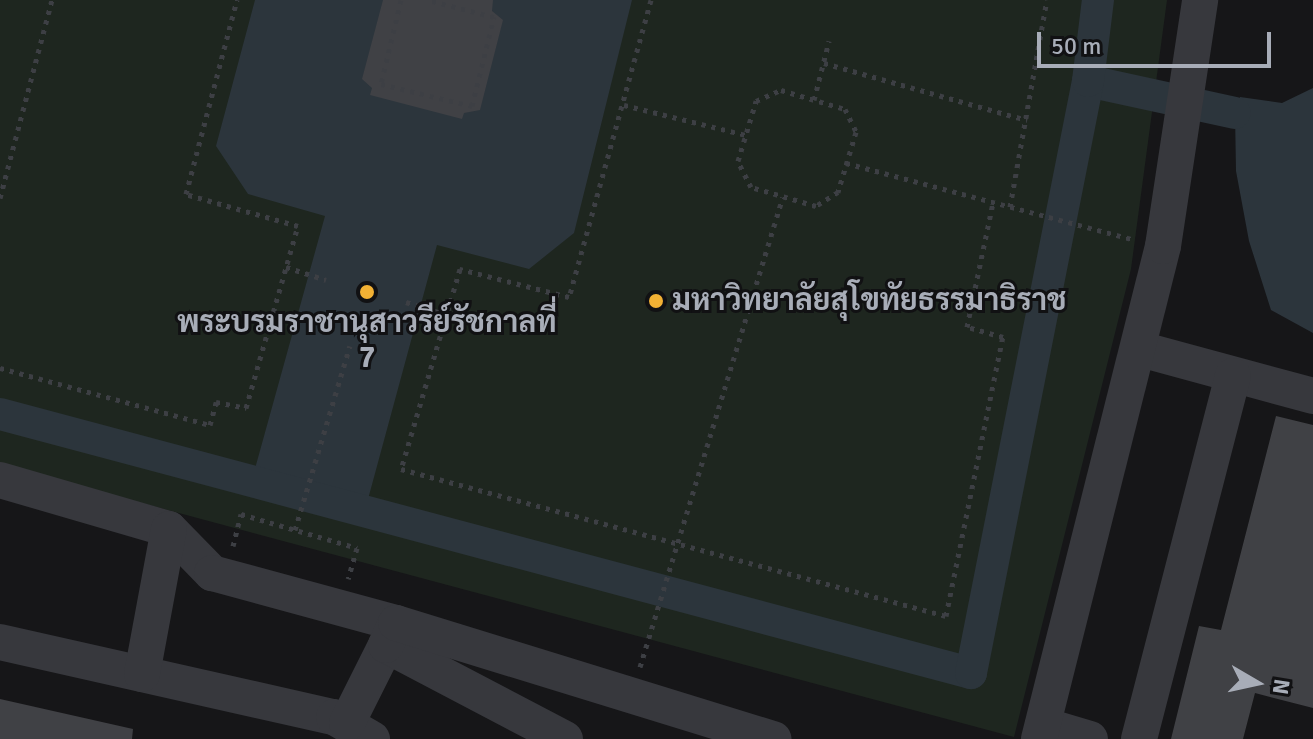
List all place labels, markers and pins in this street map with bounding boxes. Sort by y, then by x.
marker: พระบรมราชานุสาวรีย์รัชกาลที่ 7 [358,283,376,301]
place label: มหาวิทยาลัยสุโขทัยธรรมาธิราช [672,283,1066,319]
marker: มหาวิทยาลัยสุโขทัยธรรมาธิราช [647,292,665,310]
place label: พระบรมราชานุสาวรีย์รัชกาลที่ 7 [177,305,557,376]

